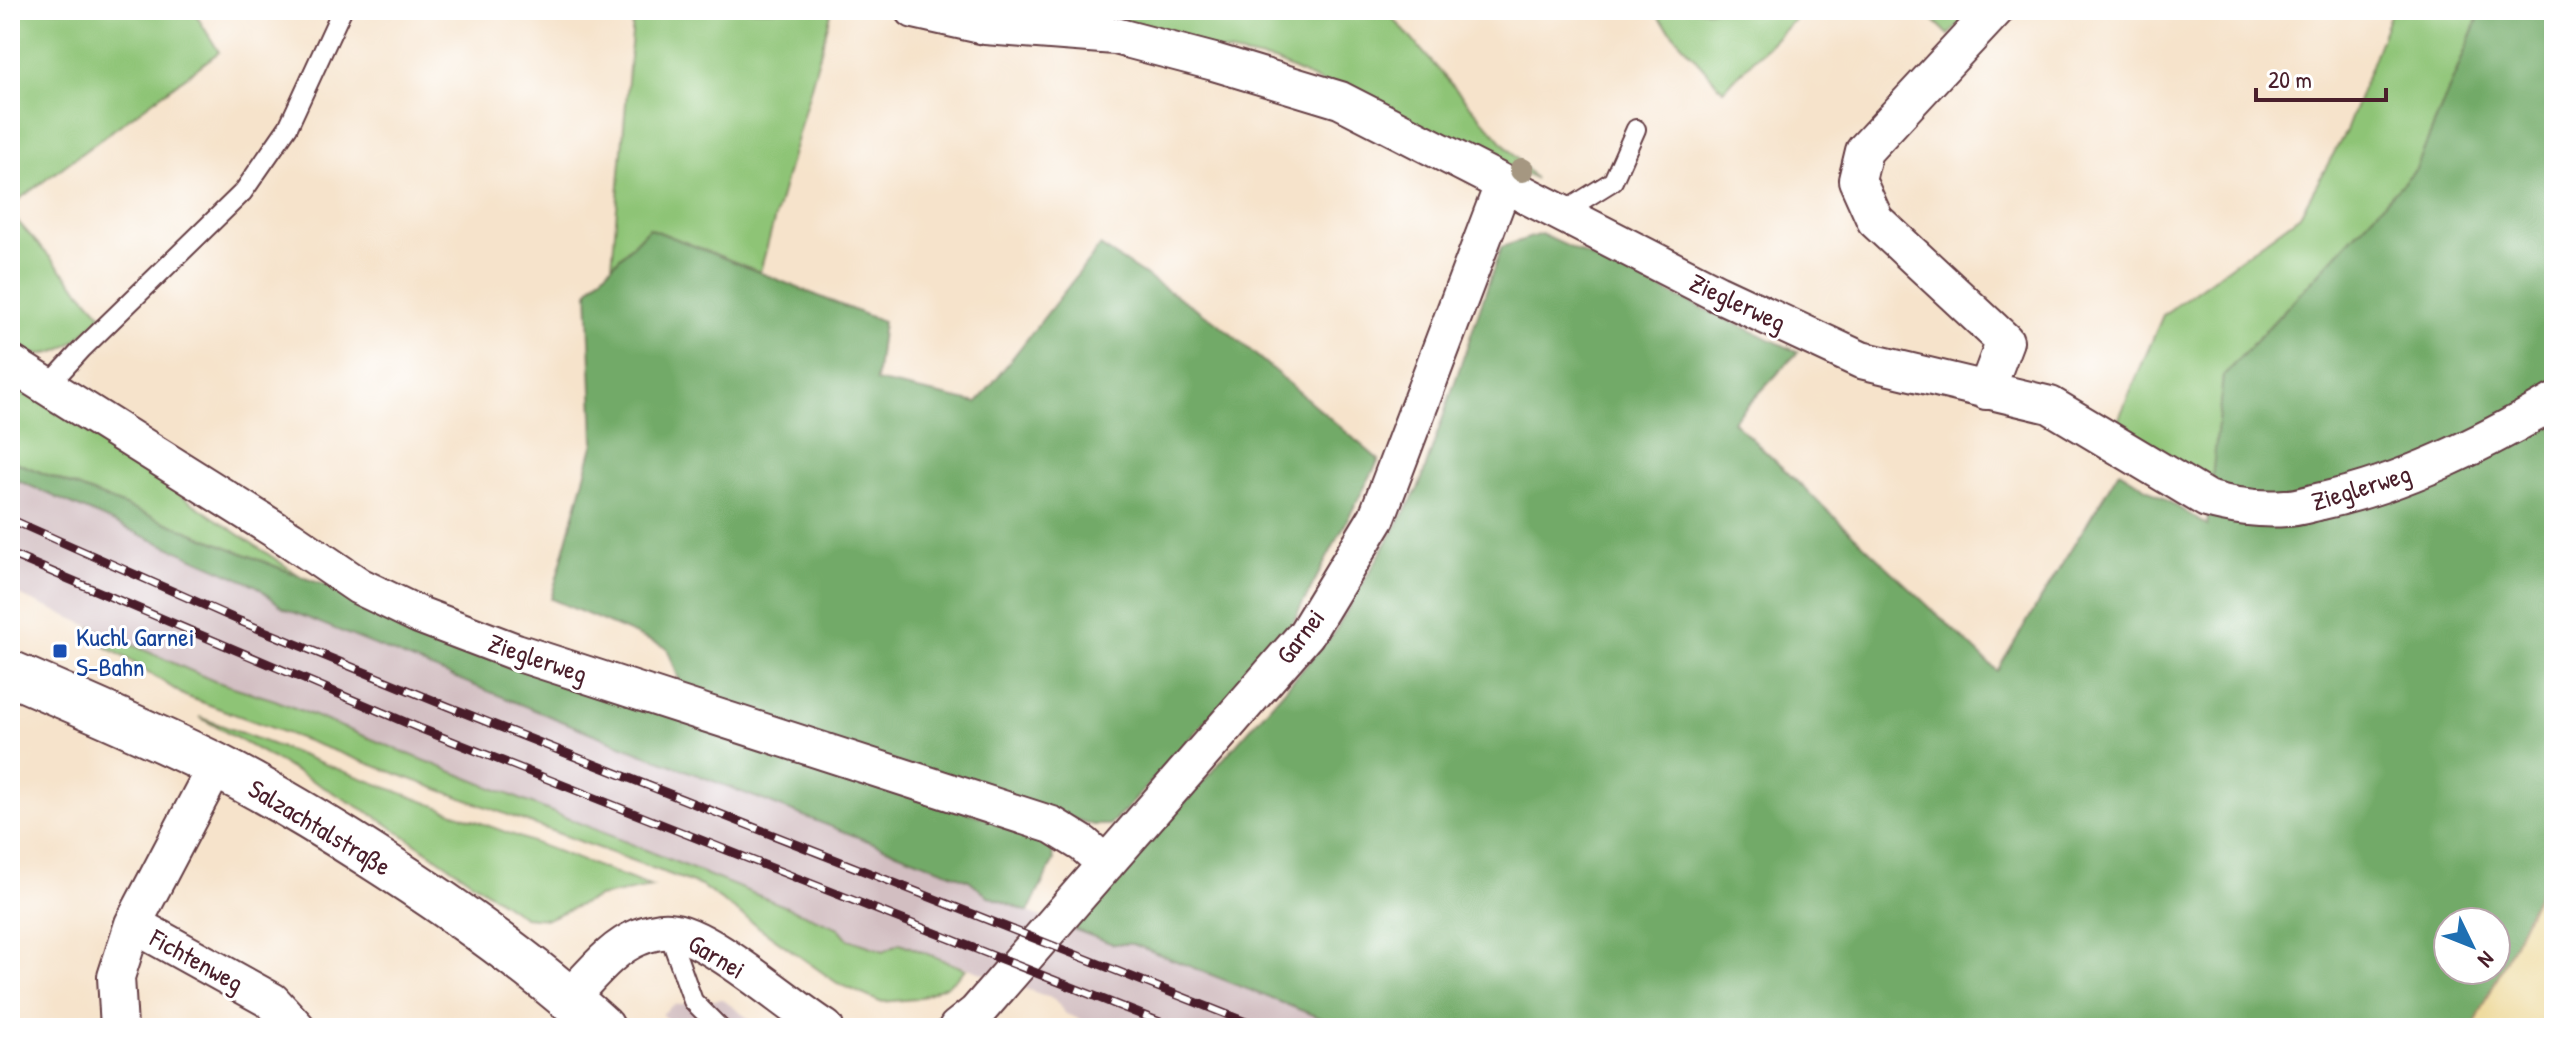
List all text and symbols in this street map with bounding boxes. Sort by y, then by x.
scale bar [2256,52,2386,102]
text: 20 m [2268,63,2312,95]
street label: Zieglerweg [1684,265,1792,339]
street label: Zieglerweg [2307,455,2415,519]
street label: Garnei [1268,601,1332,671]
place label: Kuchl Garnei S-Bahn [76,619,195,684]
street label: Zieglerweg [484,625,592,691]
marker: Kuchl Garnei S-Bahn [51,642,69,660]
street label: Salzachtalstraße [242,771,398,883]
north arrow [2432,906,2512,986]
street label: Fichtenweg [143,920,250,1000]
street label: Garnei [682,925,752,987]
text: N [2471,945,2502,974]

